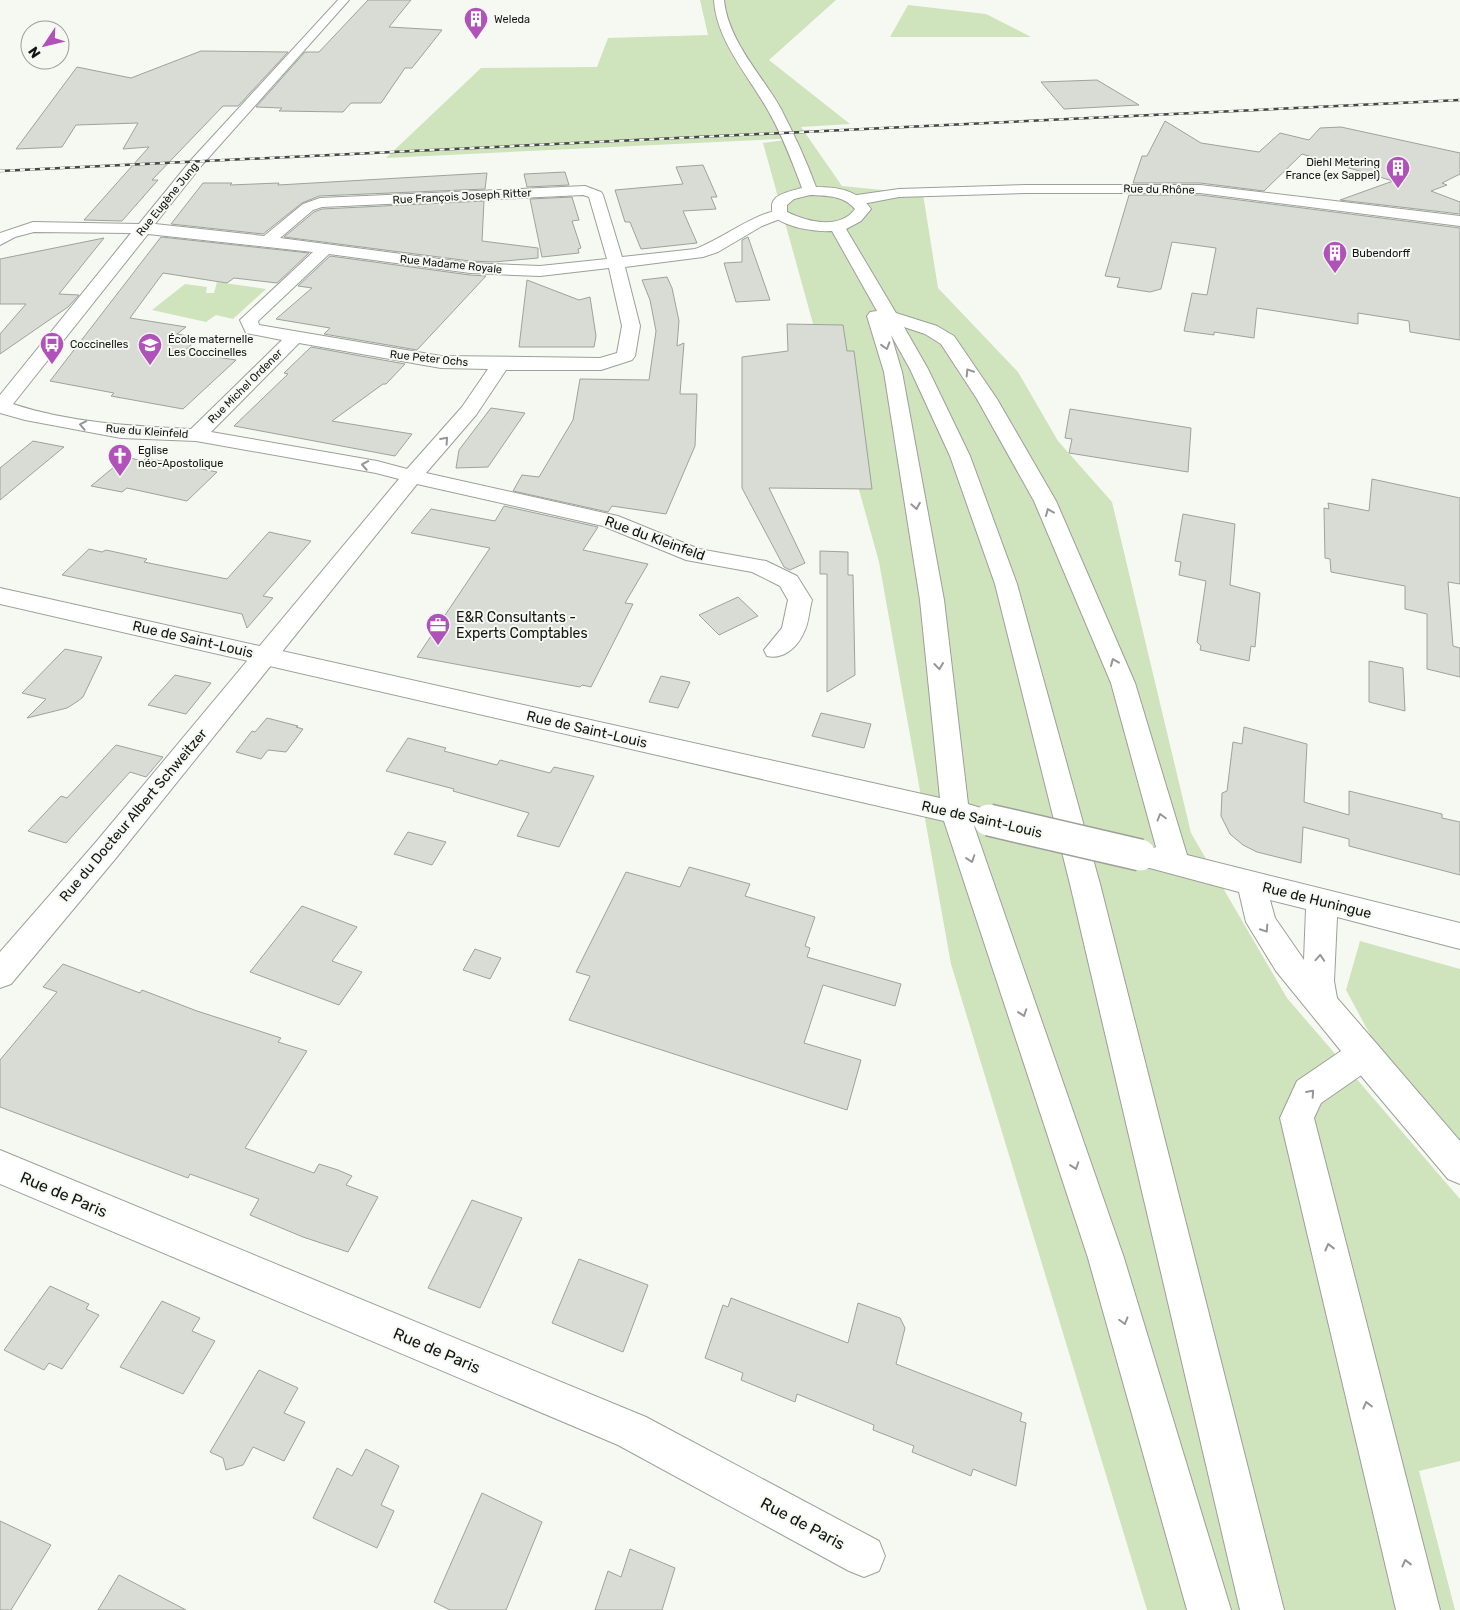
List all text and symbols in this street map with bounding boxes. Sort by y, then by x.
building icon: Weleda [463,6,489,40]
place label: Weleda [494,13,530,26]
north arrow [20,20,70,70]
text: N [25,43,45,61]
building icon: Diehl Metering France (ex Sappel) [1385,155,1411,189]
place label: Diehl Metering France (ex Sappel) [1285,156,1380,182]
street label: Rue Eugène Jung [134,160,201,239]
street label: Rue du Rhône [1123,182,1195,197]
street label: Rue François Joseph Ritter [392,186,533,207]
building icon: Bubendorff [1322,240,1348,274]
place label: Bubendorff [1352,247,1410,260]
street label: Rue Madame Royale [399,253,503,276]
bus stop icon: Coccinelles [39,331,65,365]
school or university icon: École maternelle Les Coccinelles [137,332,163,366]
place label: École maternelle Les Coccinelles [168,333,253,359]
place label: Coccinelles [70,338,129,351]
one-way arrow [880,341,890,350]
street label: Rue Michel Ordener [206,346,286,426]
street label: Rue Peter Ochs [389,348,469,369]
one-way arrow [965,368,975,377]
one-way arrow [79,420,88,431]
street label: Rue du Kleinfeld [105,422,189,441]
one-way arrow [439,437,448,446]
church icon: Eglise néo-Apostolique [107,443,133,477]
place label: Eglise néo-Apostolique [138,444,223,470]
one-way arrow [360,460,369,470]
one-way arrow [910,501,920,510]
one-way arrow [1045,508,1056,517]
street label: Rue du Kleinfeld [602,512,707,564]
place label: E&R Consultants - Experts Comptables [456,609,588,642]
office icon: E&R Consultants - Experts Comptables [425,612,451,646]
street label: Rue de Saint-Louis [131,617,255,662]
one-way arrow [1109,658,1119,666]
one-way arrow [933,663,944,671]
street label: Rue de Saint-Louis [525,707,649,752]
street label: Rue du Docteur Albert Schweitzer [56,725,211,905]
street label: Rue de Saint-Louis [920,797,1044,842]
one-way arrow [1157,813,1167,821]
one-way arrow [965,854,975,862]
street label: Rue de Huningue [1261,879,1373,922]
one-way arrow [1259,923,1269,932]
one-way arrow [1314,954,1325,962]
one-way arrow [1017,1008,1027,1016]
one-way arrow [1305,1089,1314,1098]
one-way arrow [1069,1162,1079,1170]
street label: Rue de Paris [18,1168,110,1221]
one-way arrow [1324,1244,1334,1252]
one-way arrow [1119,1317,1129,1325]
street label: Rue de Paris [391,1324,483,1377]
one-way arrow [1363,1401,1373,1409]
street label: Rue de Paris [757,1493,848,1554]
one-way arrow [1401,1558,1412,1567]

